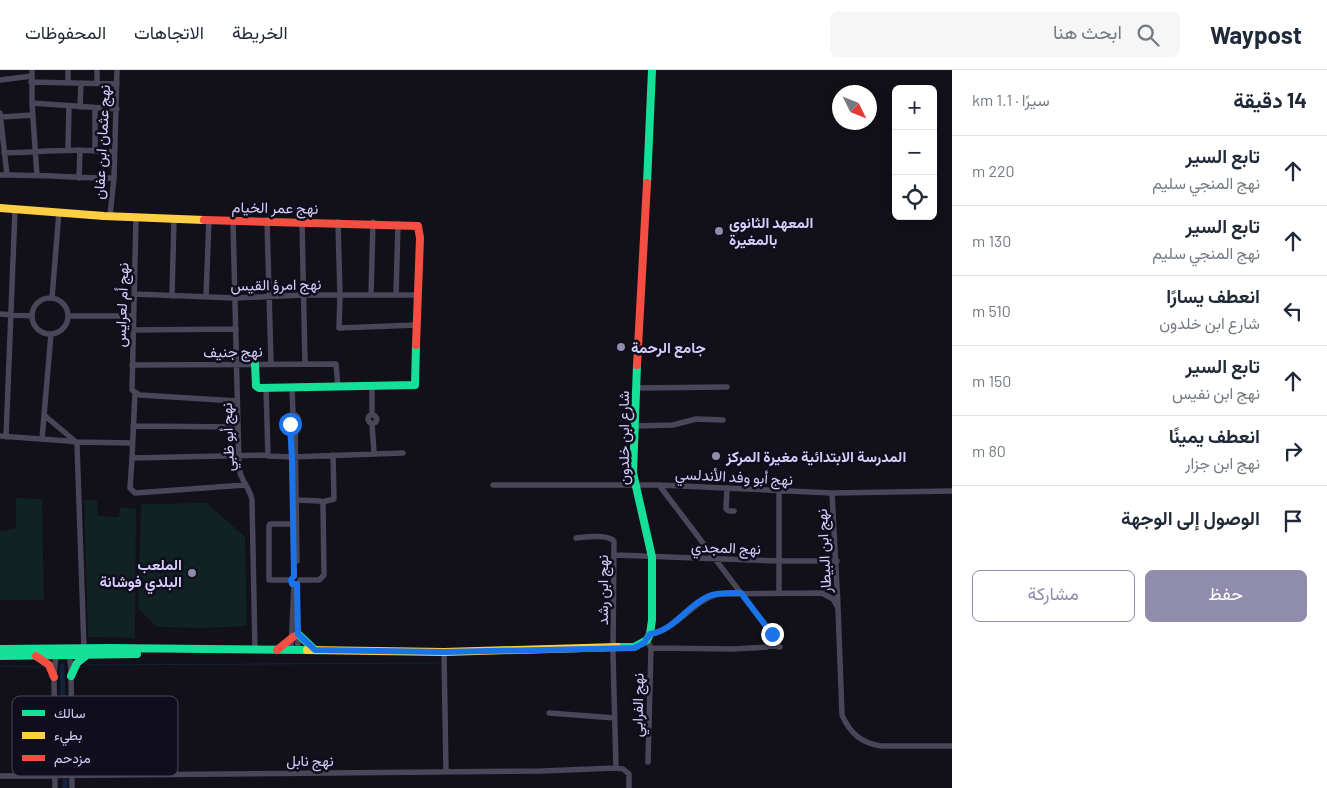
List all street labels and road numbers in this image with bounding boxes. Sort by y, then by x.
street label: نهج عثمان ابن عفان [89,84,116,200]
street label: نهج عمر الخيام [231,197,318,220]
street label: نهج أم لعرايس [111,262,134,348]
street label: نهج امرؤ القيس [230,274,322,297]
street label: نهج جنيف [203,341,263,364]
street label: شارع ابن خلدون [614,391,635,485]
street label: نهج أبو ظبي [217,402,242,472]
street label: نهج أبو وفد الأندلسي [674,464,793,493]
street label: نهج ابن البيطار [812,508,837,595]
street label: نهج المجدي [690,537,761,562]
street label: نهج ابن رشد [593,555,614,625]
street label: نهج الفرابي [627,673,652,737]
street label: نهج نابل [286,751,334,772]

